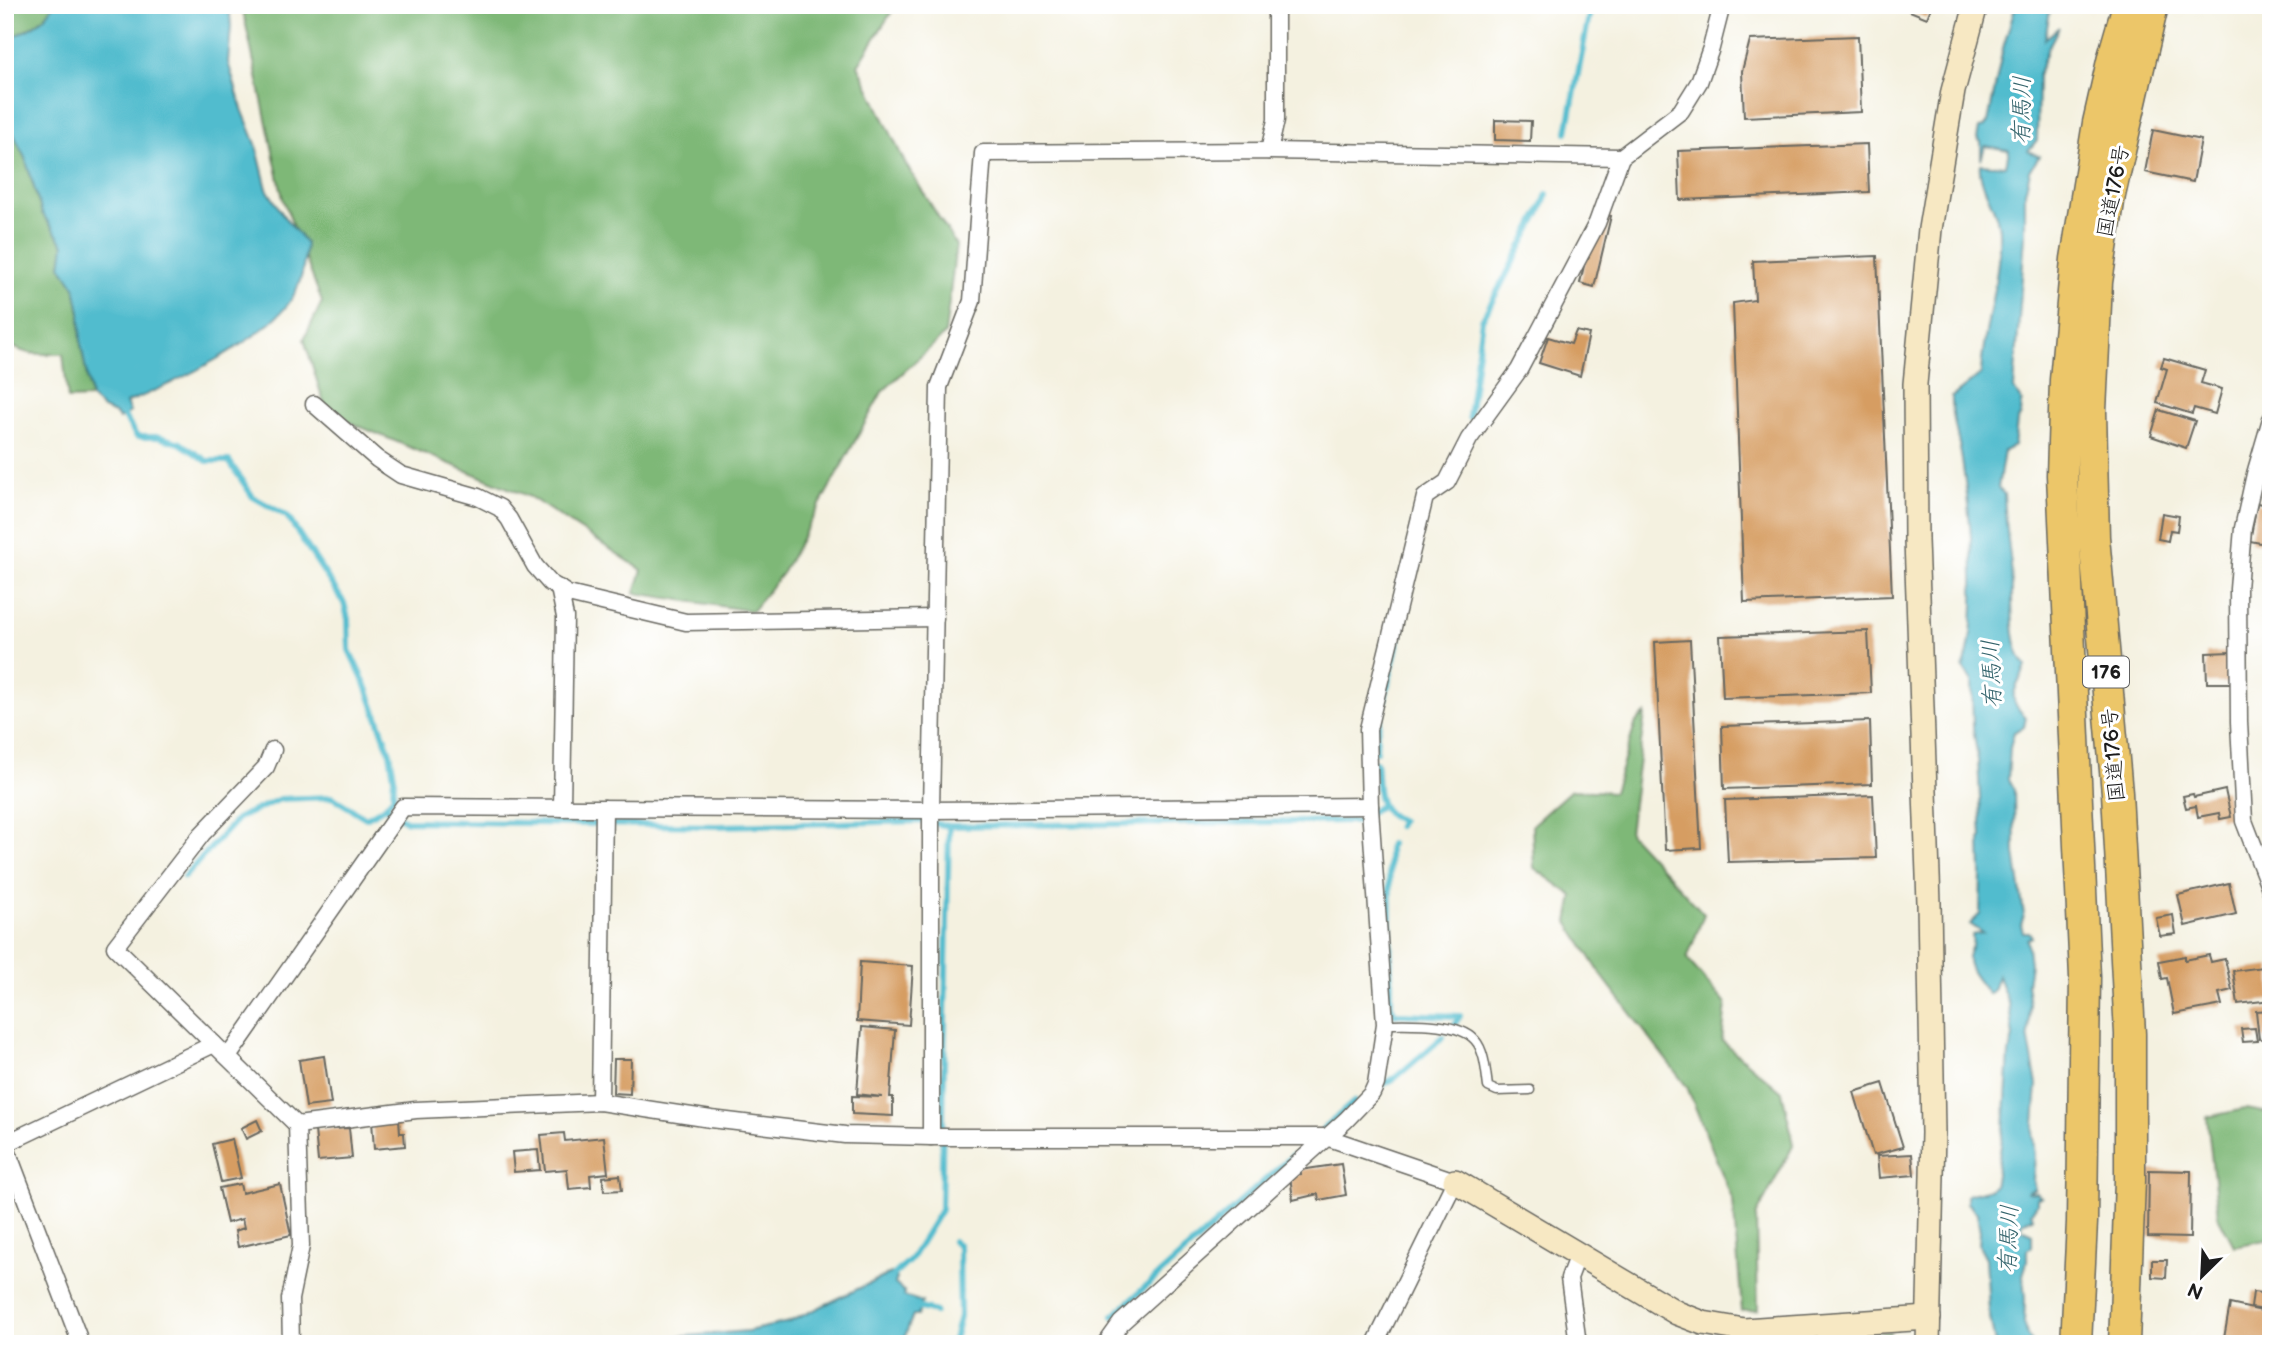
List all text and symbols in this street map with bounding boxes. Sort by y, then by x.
water label: 有馬川 [2007,75,2037,145]
street label: 国道176号 [2092,142,2135,240]
water label: 有馬川 [1977,639,2007,709]
road number: 176 [2083,656,2129,688]
street label: 国道176号 [2097,707,2130,803]
water label: 有馬川 [1994,1204,2024,1274]
north arrow [2168,1240,2238,1310]
text: N [2184,1277,2207,1304]

